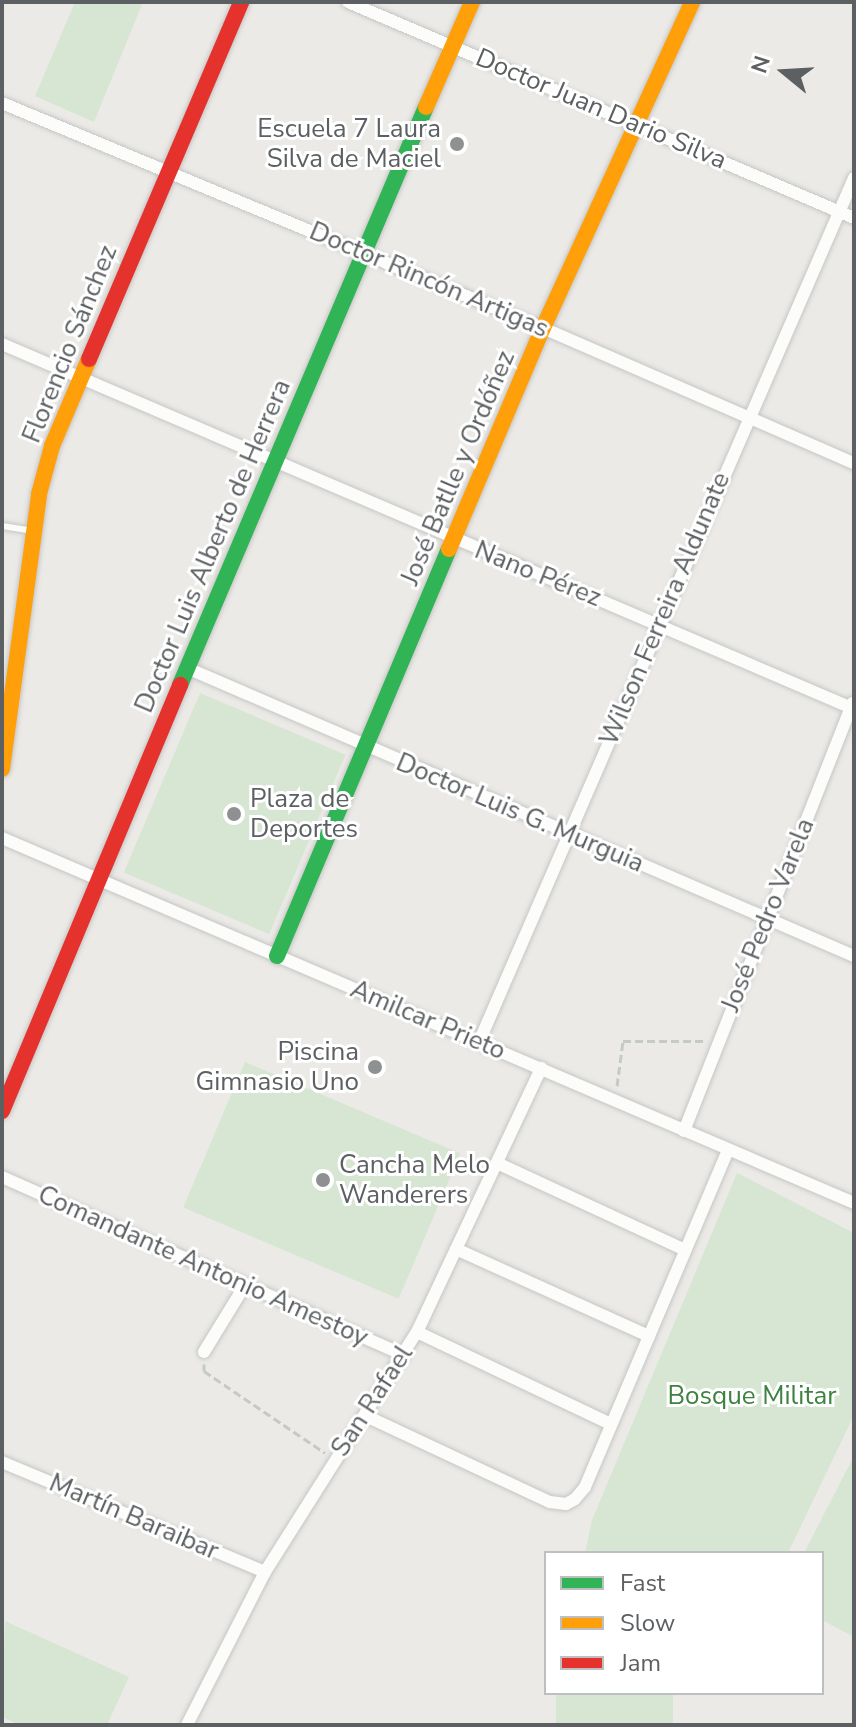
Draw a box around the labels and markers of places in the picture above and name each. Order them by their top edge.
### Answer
place label: Escuela 7 Laura Silva de Maciel [257,113,441,174]
marker: Escuela 7 Laura Silva de Maciel [448,135,466,153]
place label: Plaza de Deportes [250,783,358,844]
marker: Plaza de Deportes [225,805,243,823]
place label: Piscina Gimnasio Uno [195,1036,359,1098]
marker: Piscina Gimnasio Uno [366,1058,384,1076]
place label: Cancha Melo Wanderers [339,1149,490,1210]
marker: Cancha Melo Wanderers [314,1171,332,1189]

